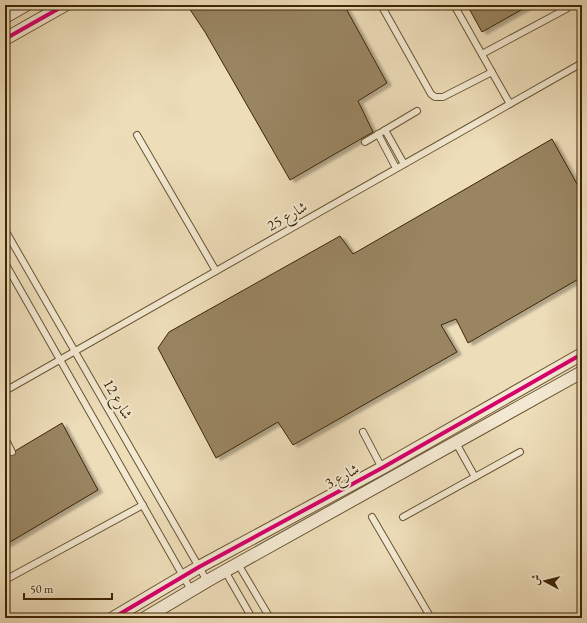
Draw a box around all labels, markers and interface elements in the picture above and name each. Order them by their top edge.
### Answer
street label: شارع 25 [263,196,312,238]
street label: شارع 12 [96,375,138,424]
street label: شارع 3 [321,459,364,496]
north arrow [525,561,565,601]
text: ش [527,573,543,586]
scale bar [24,575,112,601]
text: 50 m [30,581,54,597]

